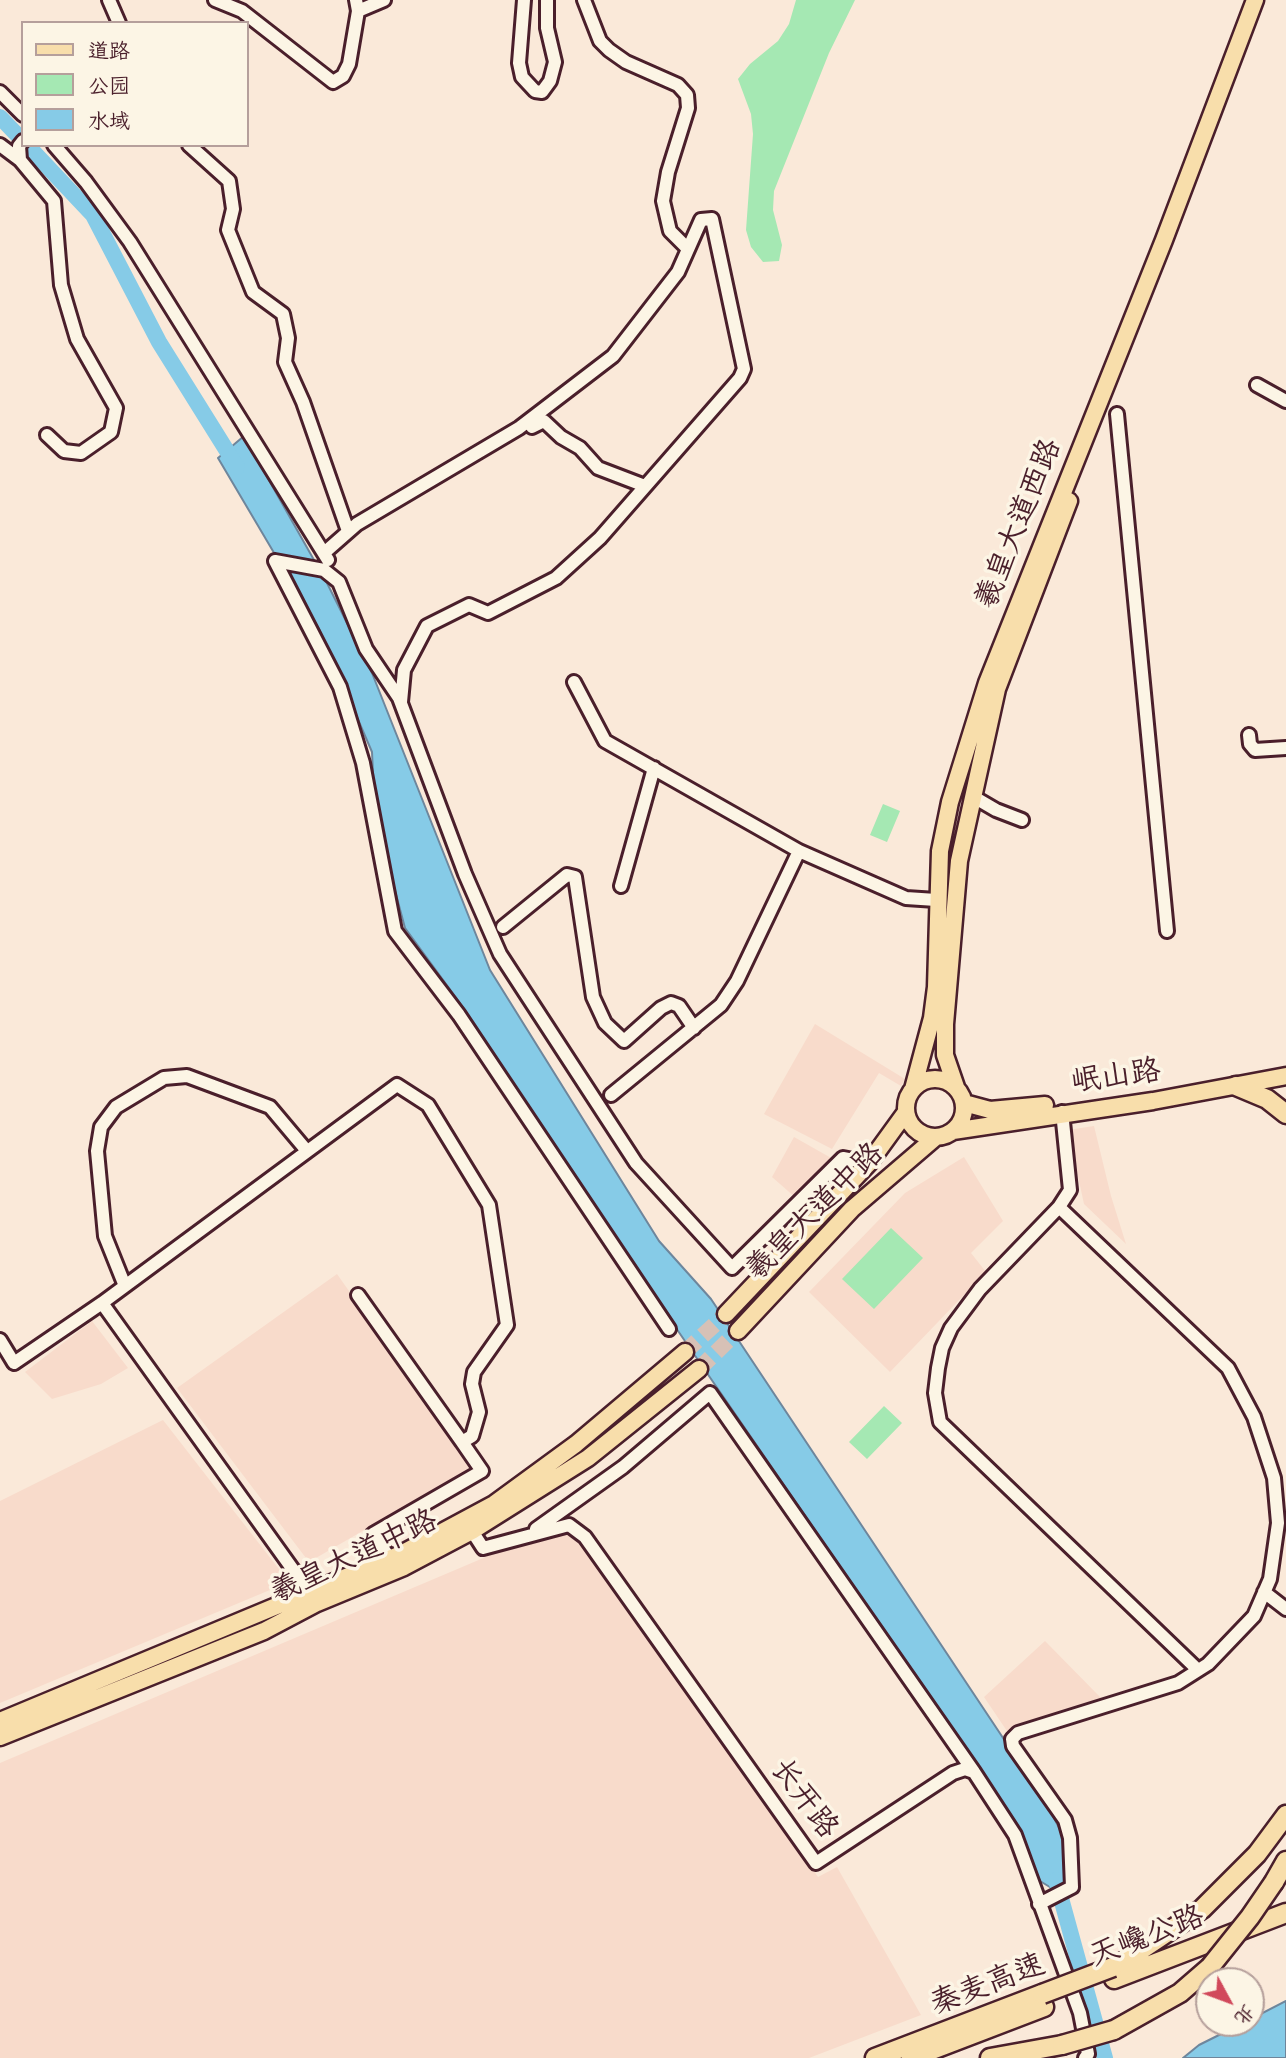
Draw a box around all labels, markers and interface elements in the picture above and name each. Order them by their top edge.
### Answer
legend [21,21,248,147]
text: 道路 [88,38,130,64]
text: 公园 [88,73,130,99]
text: 水域 [88,108,130,134]
street label: 羲皇大道西路 [969,434,1069,614]
street label: 岷山路 [1069,1053,1163,1101]
street label: 羲皇大道中路 [739,1136,891,1288]
street label: 羲皇大道中路 [265,1503,443,1611]
street label: 长开路 [763,1752,845,1846]
street label: 天巉公路 [1085,1899,1209,1975]
street label: 秦麦高速 [926,1947,1050,2023]
north arrow [1195,1967,1265,2037]
text: 北 [1229,1999,1260,2030]

